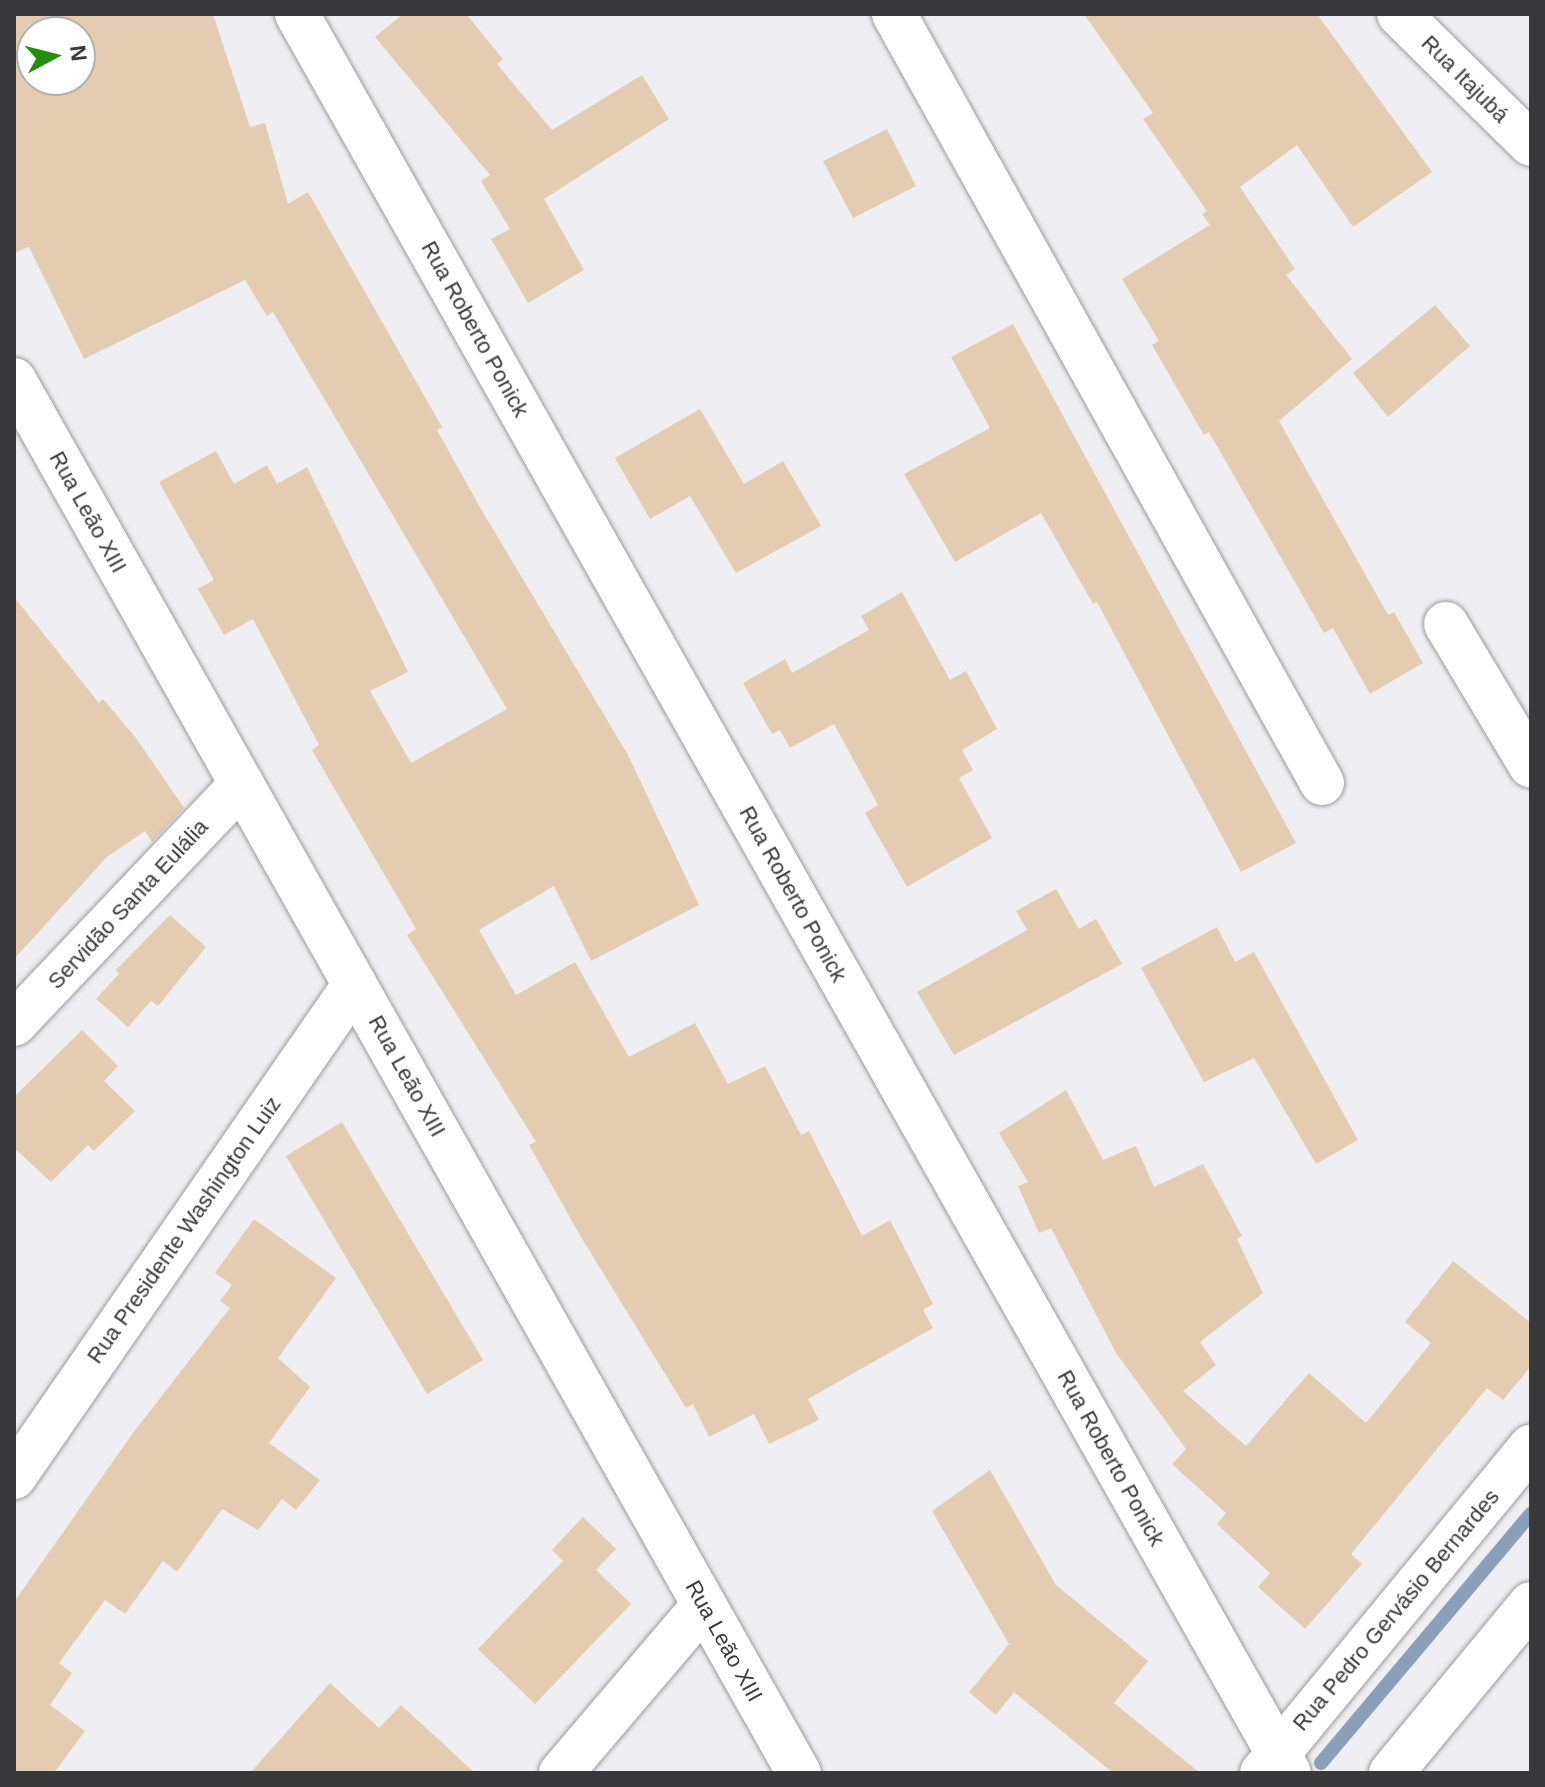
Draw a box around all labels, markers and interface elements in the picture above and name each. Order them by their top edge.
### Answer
north arrow [16,16,96,96]
street label: Rua Itajubá [1416,30,1514,128]
text: N [65,44,92,63]
street label: Rua Roberto Ponick [416,237,534,421]
street label: Rua Leão XIII [44,447,132,577]
street label: Rua Roberto Ponick [734,802,852,986]
street label: Servidão Santa Eulália [42,814,214,994]
street label: Rua Leão XIII [363,1011,451,1141]
street label: Rua Presidente Washington Luiz [82,1092,286,1368]
street label: Rua Roberto Ponick [1052,1366,1170,1550]
street label: Rua Pedro Gervásio Bernardes [1287,1484,1505,1736]
street label: Rua Leão XIII [680,1576,768,1706]

